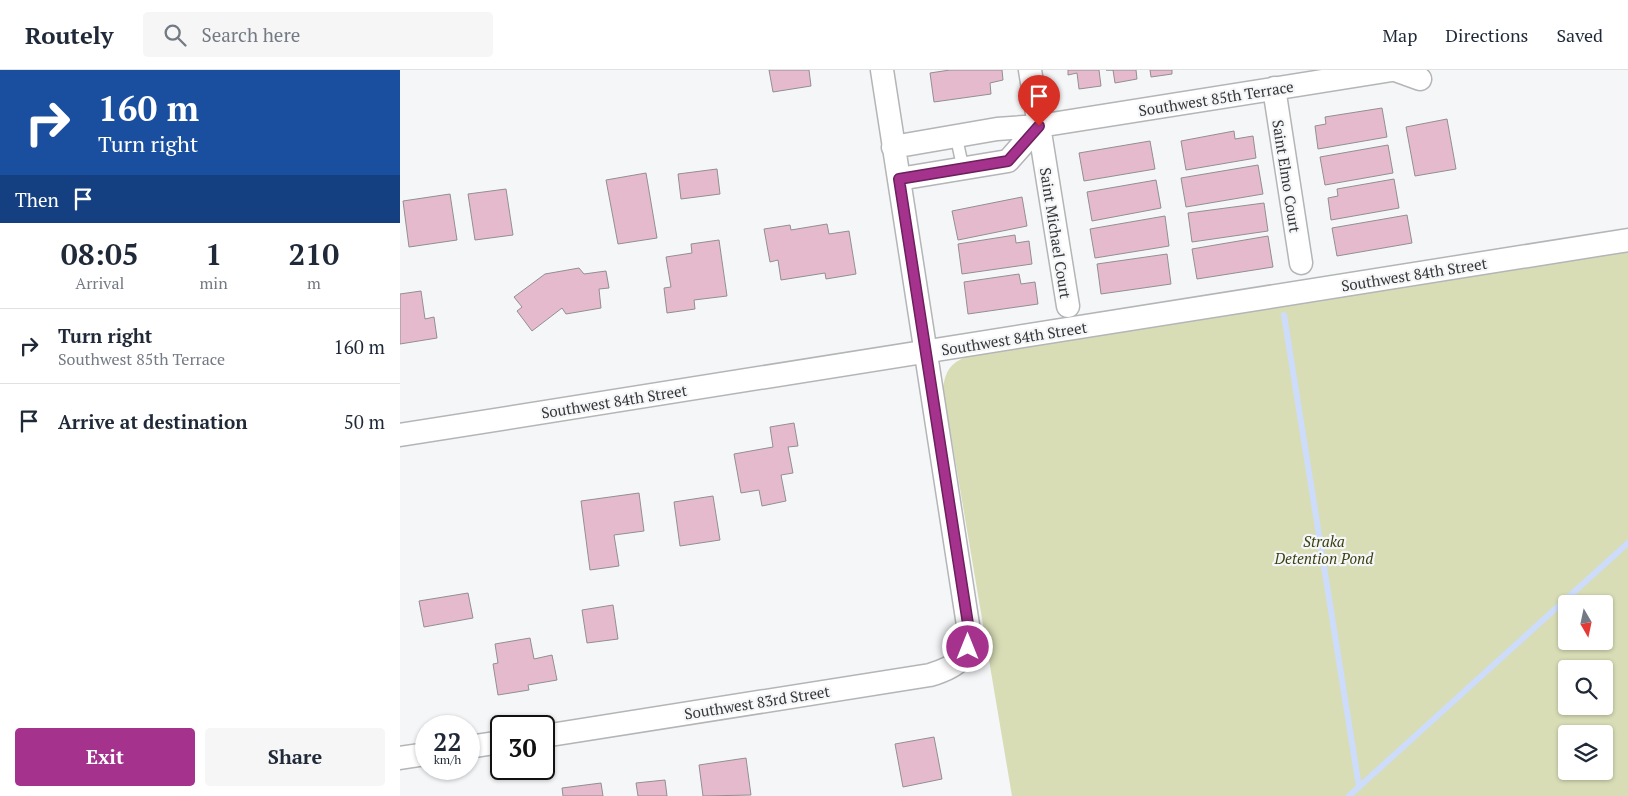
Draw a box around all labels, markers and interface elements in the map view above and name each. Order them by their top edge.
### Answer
search box [143,12,493,57]
text: Routely [25,19,113,51]
icon: search [161,21,189,49]
text: Search here [201,22,300,47]
text: Map [1382,23,1417,47]
text: Directions [1445,23,1528,47]
text: Saved [1556,23,1603,47]
pin [1018,75,1060,126]
street label: Southwest 85th Terrace [1137,76,1295,120]
icon: arrive [1025,82,1053,110]
text: 160 m [98,85,199,131]
icon: right [15,90,80,155]
street label: Saint Elmo Court [1268,118,1306,234]
text: Turn right [98,129,198,158]
street label: Saint Michael Court [1036,166,1076,300]
icon: arrive [69,185,97,213]
text: Then [15,187,59,212]
text: 08:05 [61,234,139,274]
text: 1 [205,234,222,274]
text: 210 [288,234,339,274]
street label: Southwest 84th Street [1340,253,1489,295]
text: Arrival [75,272,124,294]
text: min [200,272,228,294]
text: m [307,272,321,294]
street label: Southwest 84th Street [940,317,1089,359]
text: Turn right [58,323,152,348]
icon: right [15,332,43,360]
text: 160 m [334,334,385,359]
text: Southwest 85th Terrace [58,348,225,370]
street label: Southwest 84th Street [540,380,689,422]
icon: arrive [15,407,43,435]
text: Arrive at destination [58,409,247,434]
text: 50 m [344,409,385,434]
park label: Straka Detention Pond [1274,531,1374,568]
north arrow [1558,595,1612,650]
map controls [1558,595,1613,780]
position arrow [941,620,993,672]
button: search [1558,660,1613,715]
street label: Southwest 83rd Street [683,681,832,723]
speed limit sign: 30 [490,715,555,780]
text: 22 [433,725,462,758]
button: layers [1558,725,1613,780]
button: Exit [15,728,195,786]
button: Share [205,728,385,786]
text: km/h [434,752,461,767]

